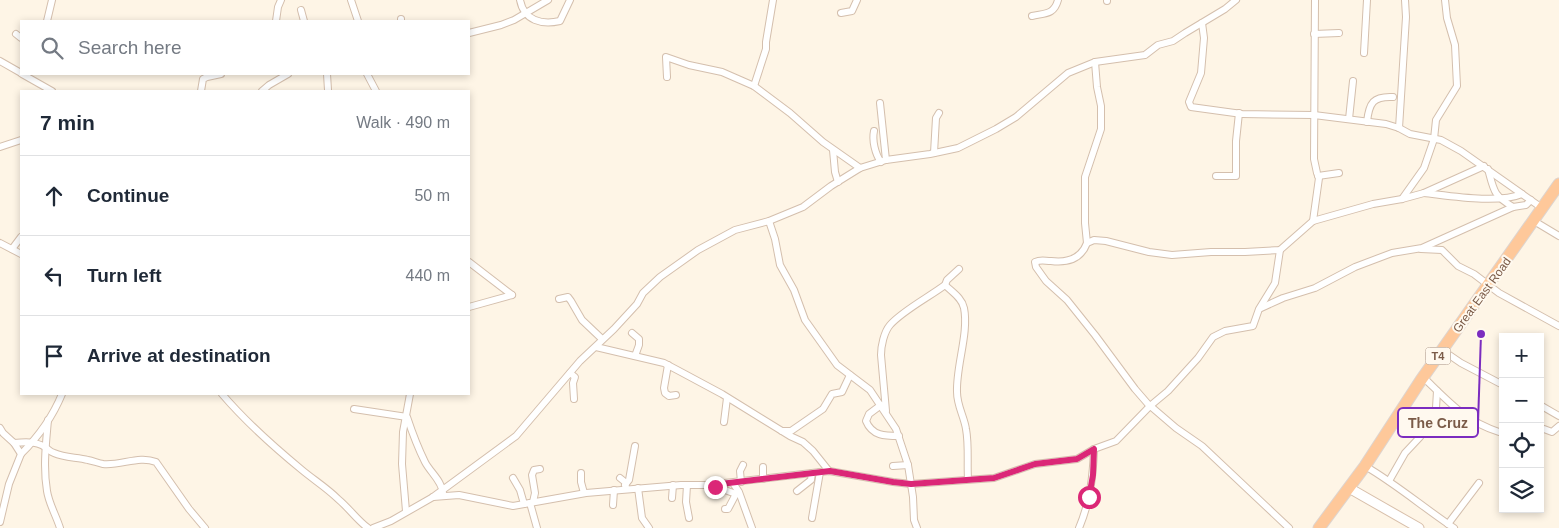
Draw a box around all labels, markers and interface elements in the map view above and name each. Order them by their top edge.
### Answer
search box [20,20,470,75]
icon: search [38,34,66,62]
text: Search here [78,37,182,58]
text: 7 min [40,111,95,134]
text: Walk · 490 m [356,114,450,131]
icon: ahead [40,182,68,210]
text: Continue [87,185,169,206]
text: 50 m [414,187,450,204]
street label: Great East Road [1450,255,1514,335]
icon: left [40,262,68,290]
text: Turn left [87,265,162,286]
text: 440 m [406,267,450,284]
map controls [1499,333,1544,513]
button: + [1499,333,1544,378]
icon: arrive [40,342,68,370]
text: Arrive at destination [87,345,271,366]
road number: T4 [1426,348,1450,364]
button: − [1499,378,1544,423]
callout: The Cruz [1398,408,1478,437]
text: The Cruz [1408,415,1468,431]
button: locate [1499,423,1544,468]
button: layers [1499,468,1544,513]
route end [704,476,727,499]
route start [1078,486,1101,509]

